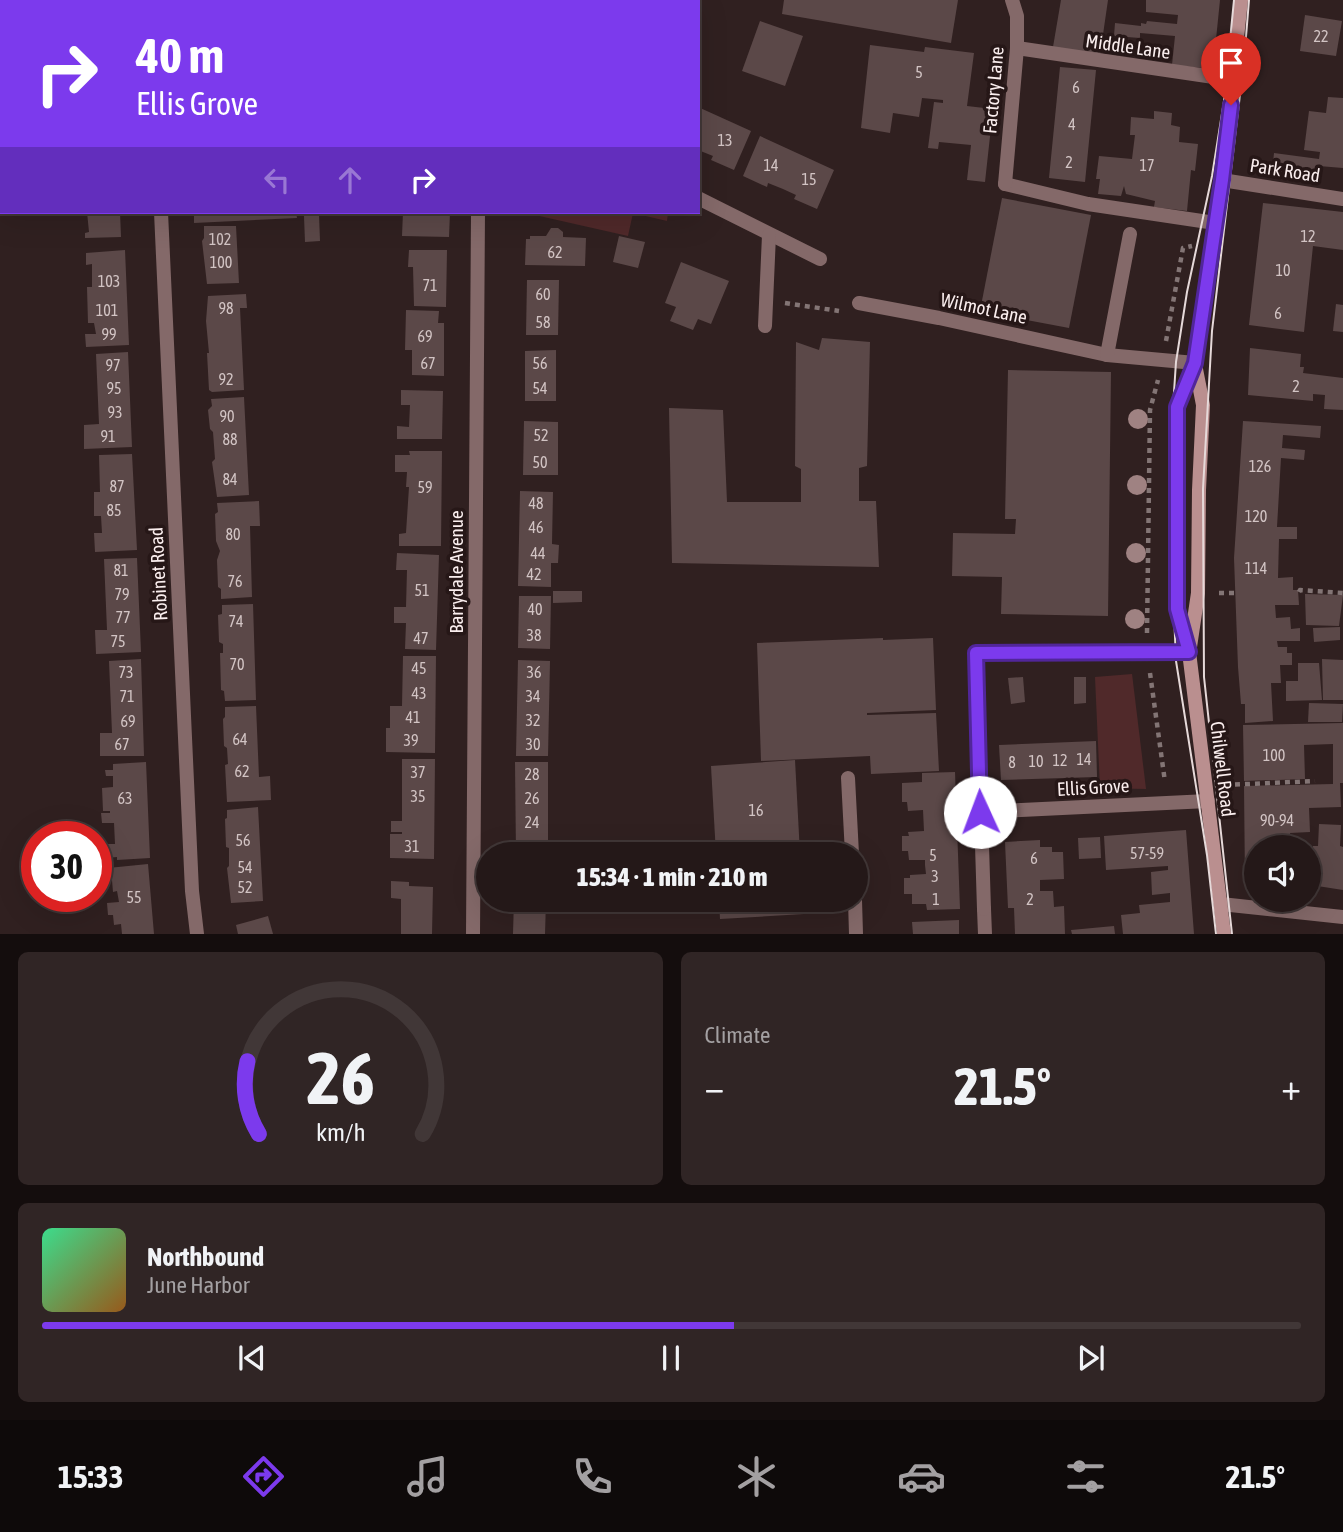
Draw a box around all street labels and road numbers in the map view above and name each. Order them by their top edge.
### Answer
street label: Middle Lane [1084,29,1172,63]
street label: Factory Lane [978,45,1008,135]
street label: Park Road [1248,154,1322,186]
street label: Wilmot Lane [939,288,1029,328]
street label: Barrydale Avenue [445,510,467,634]
street label: Robinet Road [145,526,171,622]
street label: Chilwell Road [1206,720,1240,818]
street label: Ellis Grove [1056,774,1130,800]

